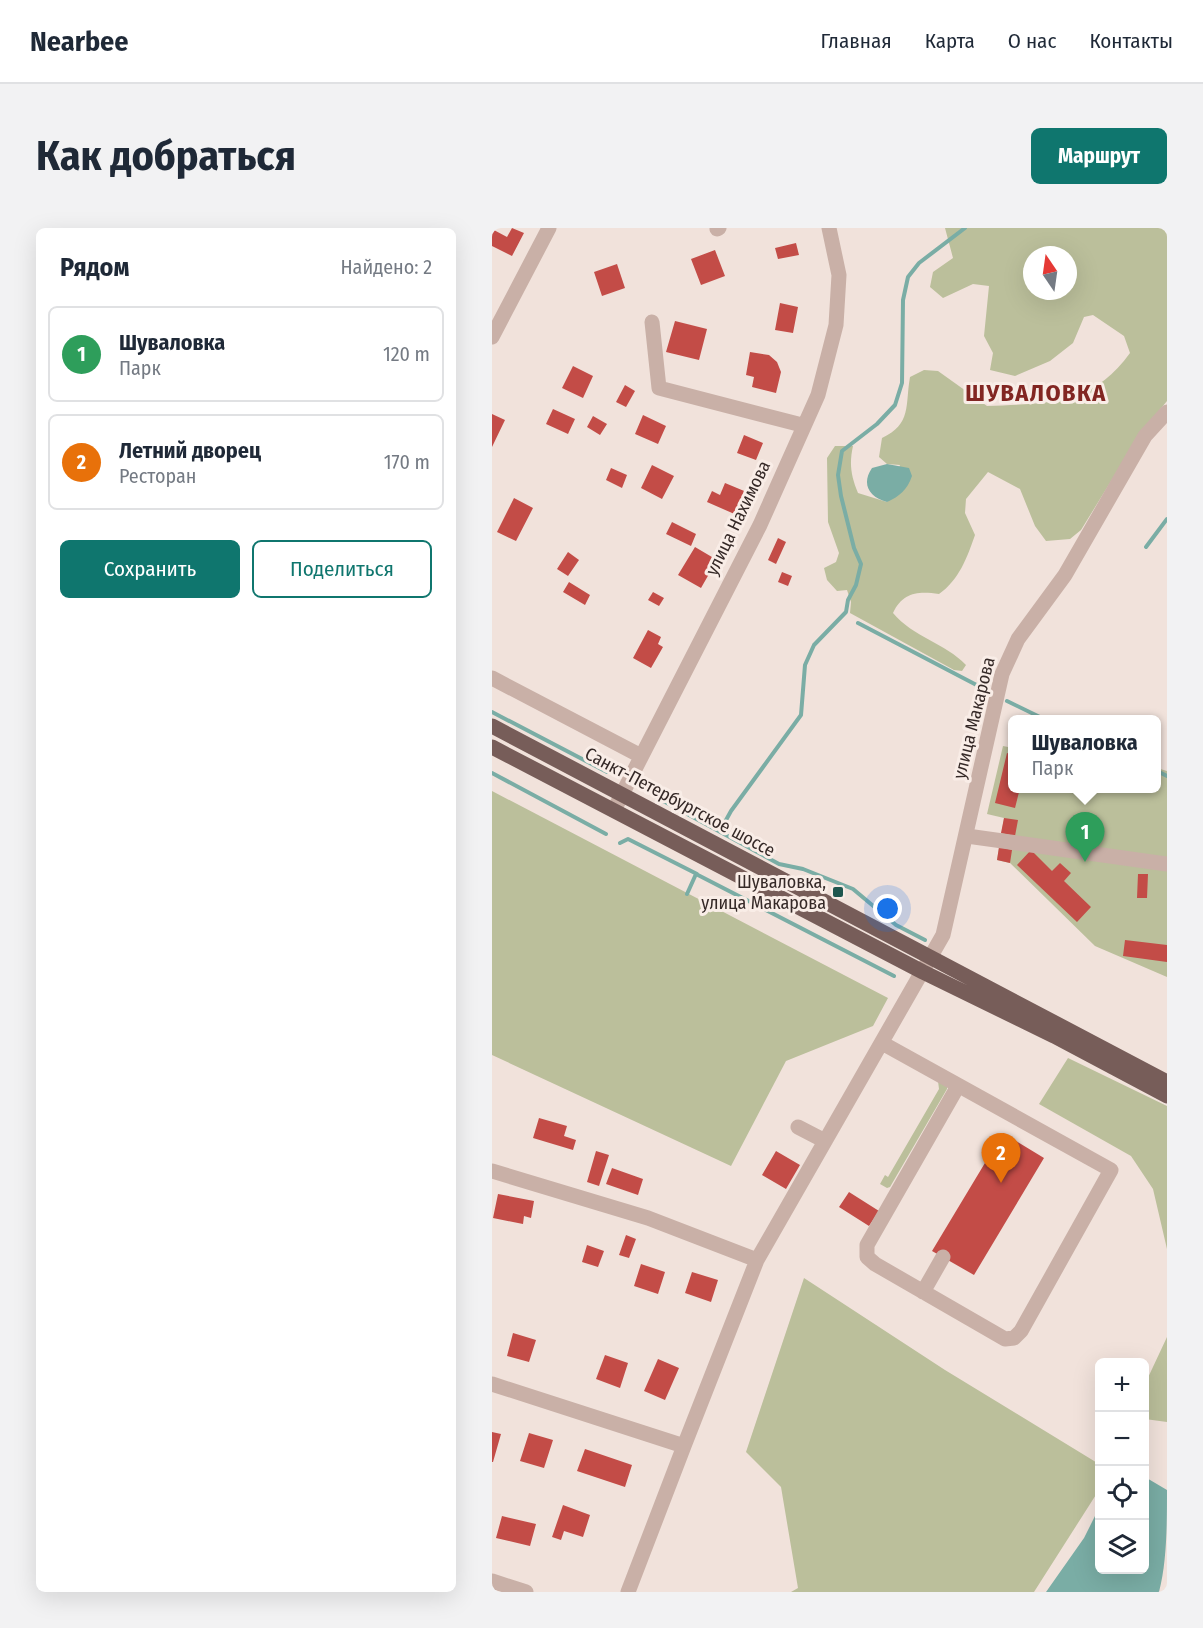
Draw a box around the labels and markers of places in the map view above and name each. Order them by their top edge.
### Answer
pin: 1 [1066,812,1104,862]
place label: Шуваловка, улица Макарова [701,871,826,914]
marker: Шуваловка, улица Макарова [831,885,845,899]
pin: 2 [982,1134,1020,1183]

